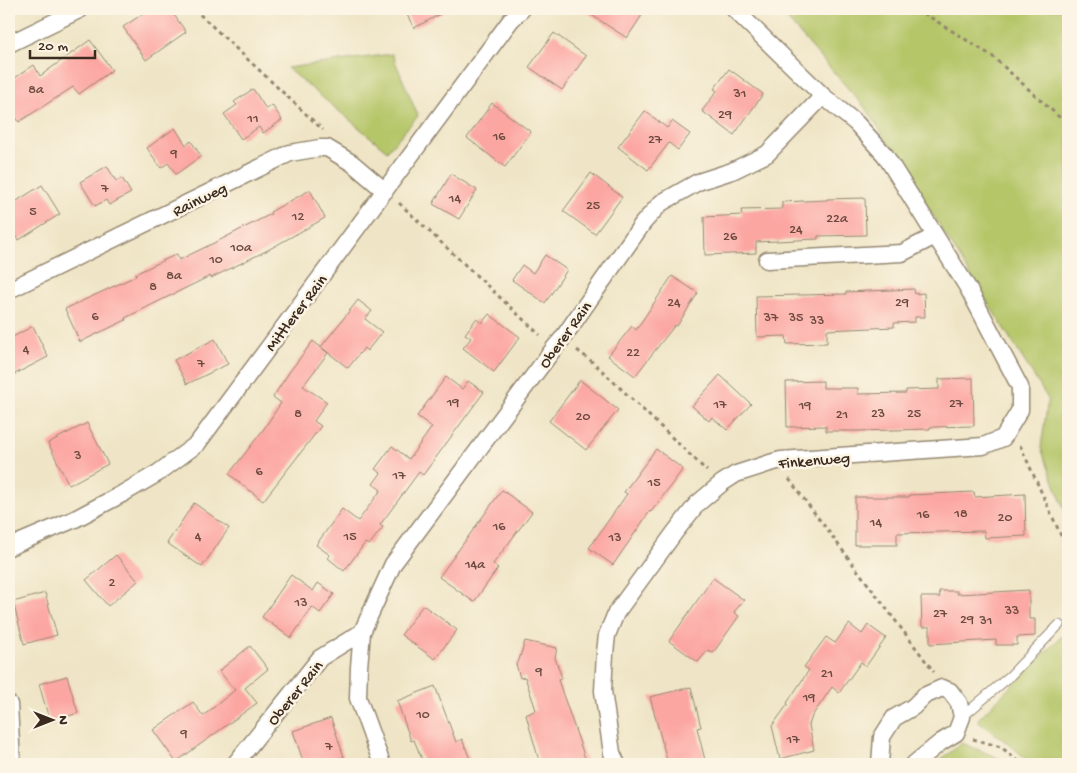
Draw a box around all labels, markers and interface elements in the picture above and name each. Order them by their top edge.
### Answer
scale bar [30,28,95,60]
text: 20 m [38,38,68,56]
house number: 8a [28,82,45,99]
house number: 31 [733,86,746,103]
house number: 29 [718,107,732,124]
house number: 11 [246,111,259,128]
house number: 16 [492,129,506,146]
house number: 27 [648,132,663,149]
house number: 9 [169,146,178,163]
street label: Rainweg [170,180,231,222]
house number: 7 [100,181,109,198]
house number: 14 [448,191,462,208]
house number: 25 [586,198,600,215]
house number: 5 [29,204,37,221]
house number: 12 [291,209,304,226]
house number: 22a [826,211,849,228]
house number: 24 [789,222,803,239]
house number: 26 [723,229,738,246]
house number: 10a [229,240,253,257]
house number: 10 [208,252,223,269]
house number: 8a [166,268,183,285]
street label: Mittlerer Rain [263,272,333,356]
house number: 8 [149,279,157,296]
house number: 24 [667,295,681,312]
house number: 29 [895,295,909,312]
street label: Oberer Rain [536,299,598,373]
house number: 6 [91,309,99,326]
house number: 37 [763,310,779,327]
house number: 35 [788,310,803,327]
house number: 33 [809,313,824,330]
house number: 4 [23,342,30,359]
house number: 22 [626,345,640,362]
house number: 7 [196,356,205,373]
house number: 19 [446,395,459,412]
house number: 27 [949,396,964,413]
house number: 17 [713,397,727,414]
house number: 19 [798,398,811,415]
house number: 8 [294,406,302,423]
house number: 23 [871,406,885,423]
house number: 25 [907,406,921,423]
house number: 21 [836,407,848,424]
house number: 20 [576,409,590,426]
house number: 3 [73,448,82,465]
street label: Finkenweg [777,450,851,475]
house number: 6 [255,464,263,481]
house number: 17 [392,468,406,485]
house number: 15 [646,475,661,492]
house number: 18 [953,506,968,523]
house number: 16 [916,507,930,524]
house number: 20 [998,510,1012,527]
house number: 14 [869,515,883,532]
house number: 16 [492,519,506,536]
house number: 4 [195,529,202,546]
house number: 15 [342,529,357,546]
house number: 13 [608,530,621,547]
house number: 14a [464,557,486,574]
house number: 2 [109,575,116,592]
house number: 13 [294,595,307,612]
house number: 33 [1004,603,1019,620]
house number: 27 [933,606,948,623]
house number: 29 [960,612,974,629]
house number: 31 [979,613,992,630]
street label: Oberer Rain [265,658,329,731]
house number: 9 [534,664,543,681]
house number: 21 [821,666,833,683]
house number: 19 [802,690,815,707]
north arrow [28,696,78,746]
house number: 10 [415,707,430,724]
text: N [54,715,71,725]
house number: 9 [179,726,188,743]
house number: 17 [786,732,800,749]
house number: 7 [324,739,333,756]

